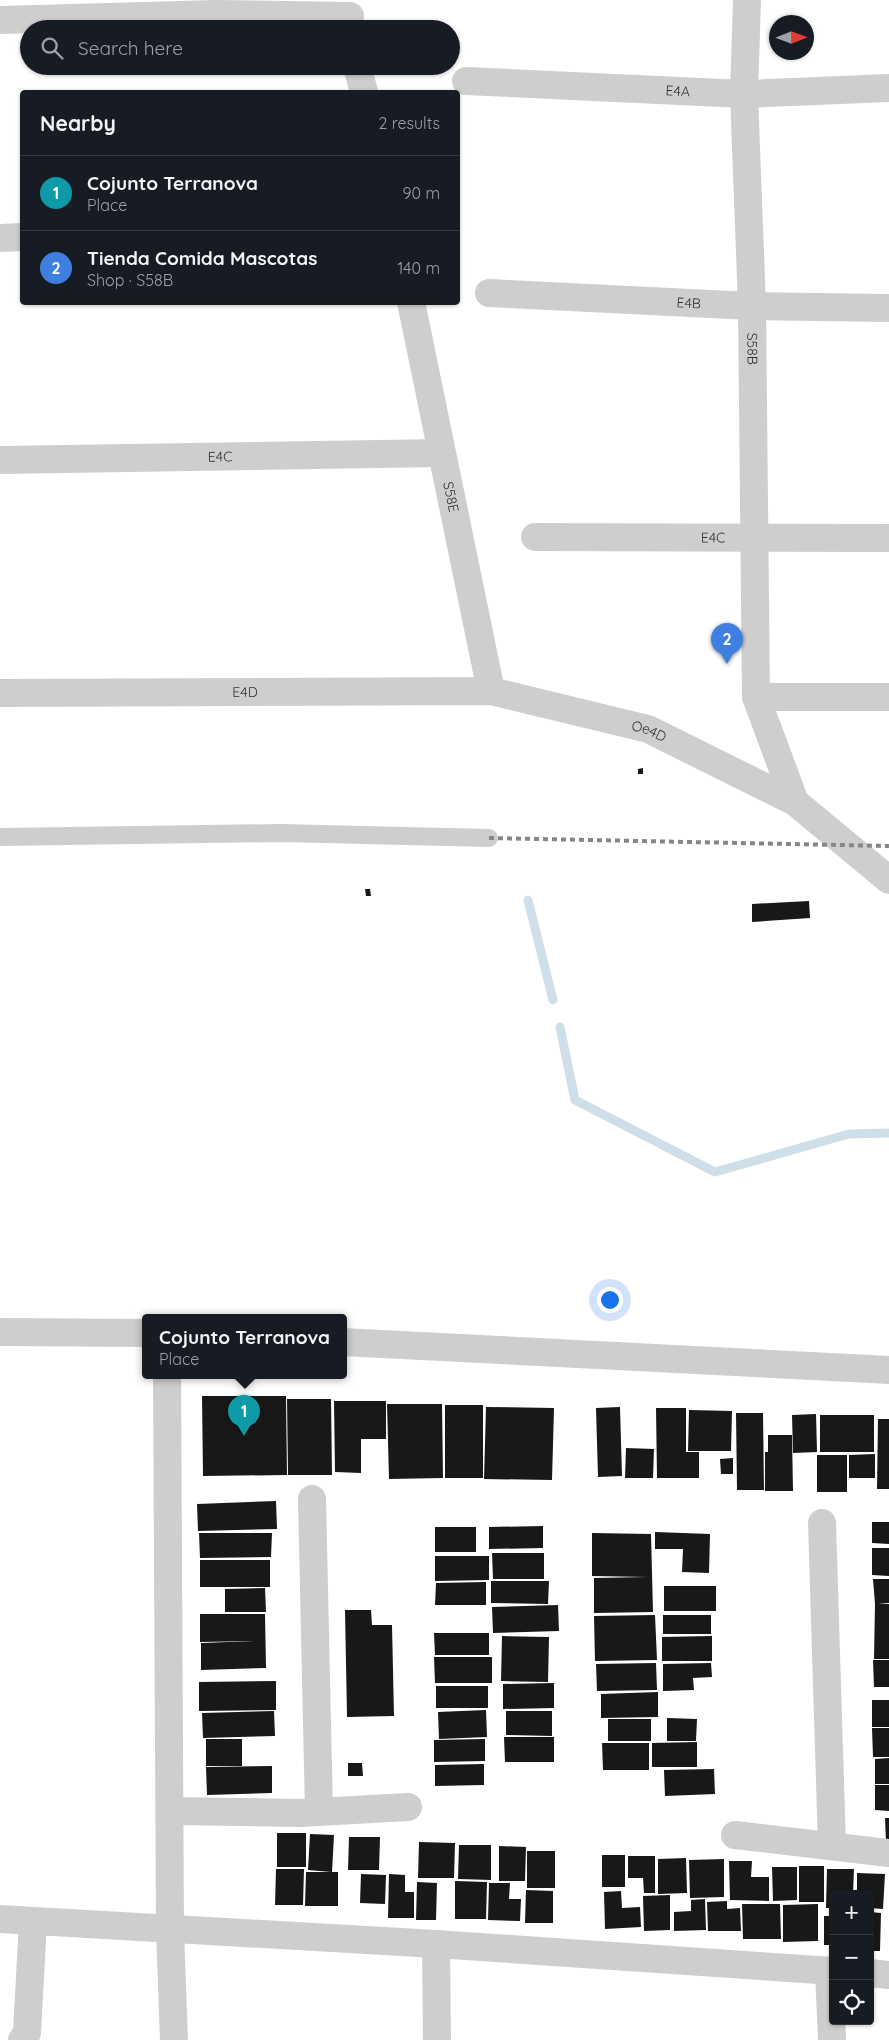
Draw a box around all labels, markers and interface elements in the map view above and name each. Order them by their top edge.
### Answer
north arrow [769,15,814,60]
search box [20,20,460,75]
icon: search [38,34,66,62]
text: Search here [78,36,183,60]
street label: E4A [665,81,690,100]
text: Nearby [40,110,116,136]
text: 2 results [378,113,440,133]
text: Cojunto Terranova [87,171,258,195]
text: 1 [53,183,59,203]
text: 90 m [403,183,440,203]
text: Place [87,195,127,215]
text: Tienda Comida Mascotas [87,246,317,270]
text: 2 [51,258,61,278]
text: 140 m [397,258,440,278]
text: Shop · S58B [87,270,173,290]
street label: E4B [676,293,701,312]
street label: S58B [743,333,762,365]
street label: E4C [208,447,232,466]
street label: S58E [439,480,463,514]
street label: E4C [701,528,725,547]
pin: 2 [711,623,743,664]
street label: E4D [232,683,258,701]
street label: Oe4D [630,716,670,746]
your location [597,1287,623,1313]
popup [142,1314,347,1379]
text: Cojunto Terranova [159,1325,330,1349]
text: Place [159,1349,199,1369]
pin: 1 [228,1395,260,1436]
map controls [829,1890,874,2025]
button: + [829,1890,874,1935]
button: − [829,1935,874,1980]
button: locate [829,1980,874,2025]

